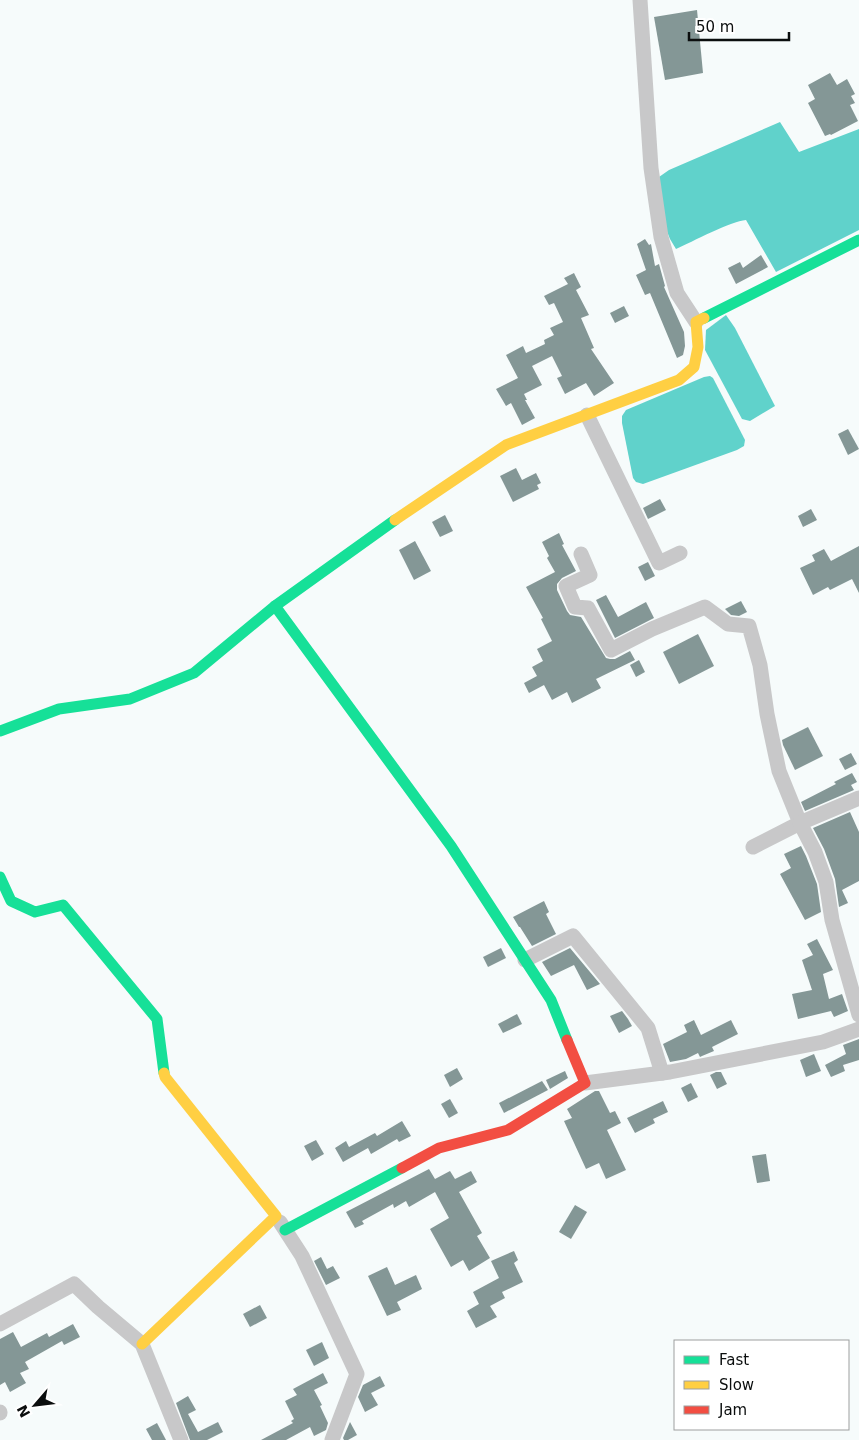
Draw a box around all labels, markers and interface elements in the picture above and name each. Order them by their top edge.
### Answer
scale bar [689,10,789,42]
text: 50 m [696,18,734,36]
legend [674,1340,849,1430]
text: Fast [719,1351,749,1369]
text: Slow [719,1376,754,1394]
north arrow [10,1380,60,1430]
text: Jam [718,1401,747,1419]
text: N [14,1402,33,1420]

